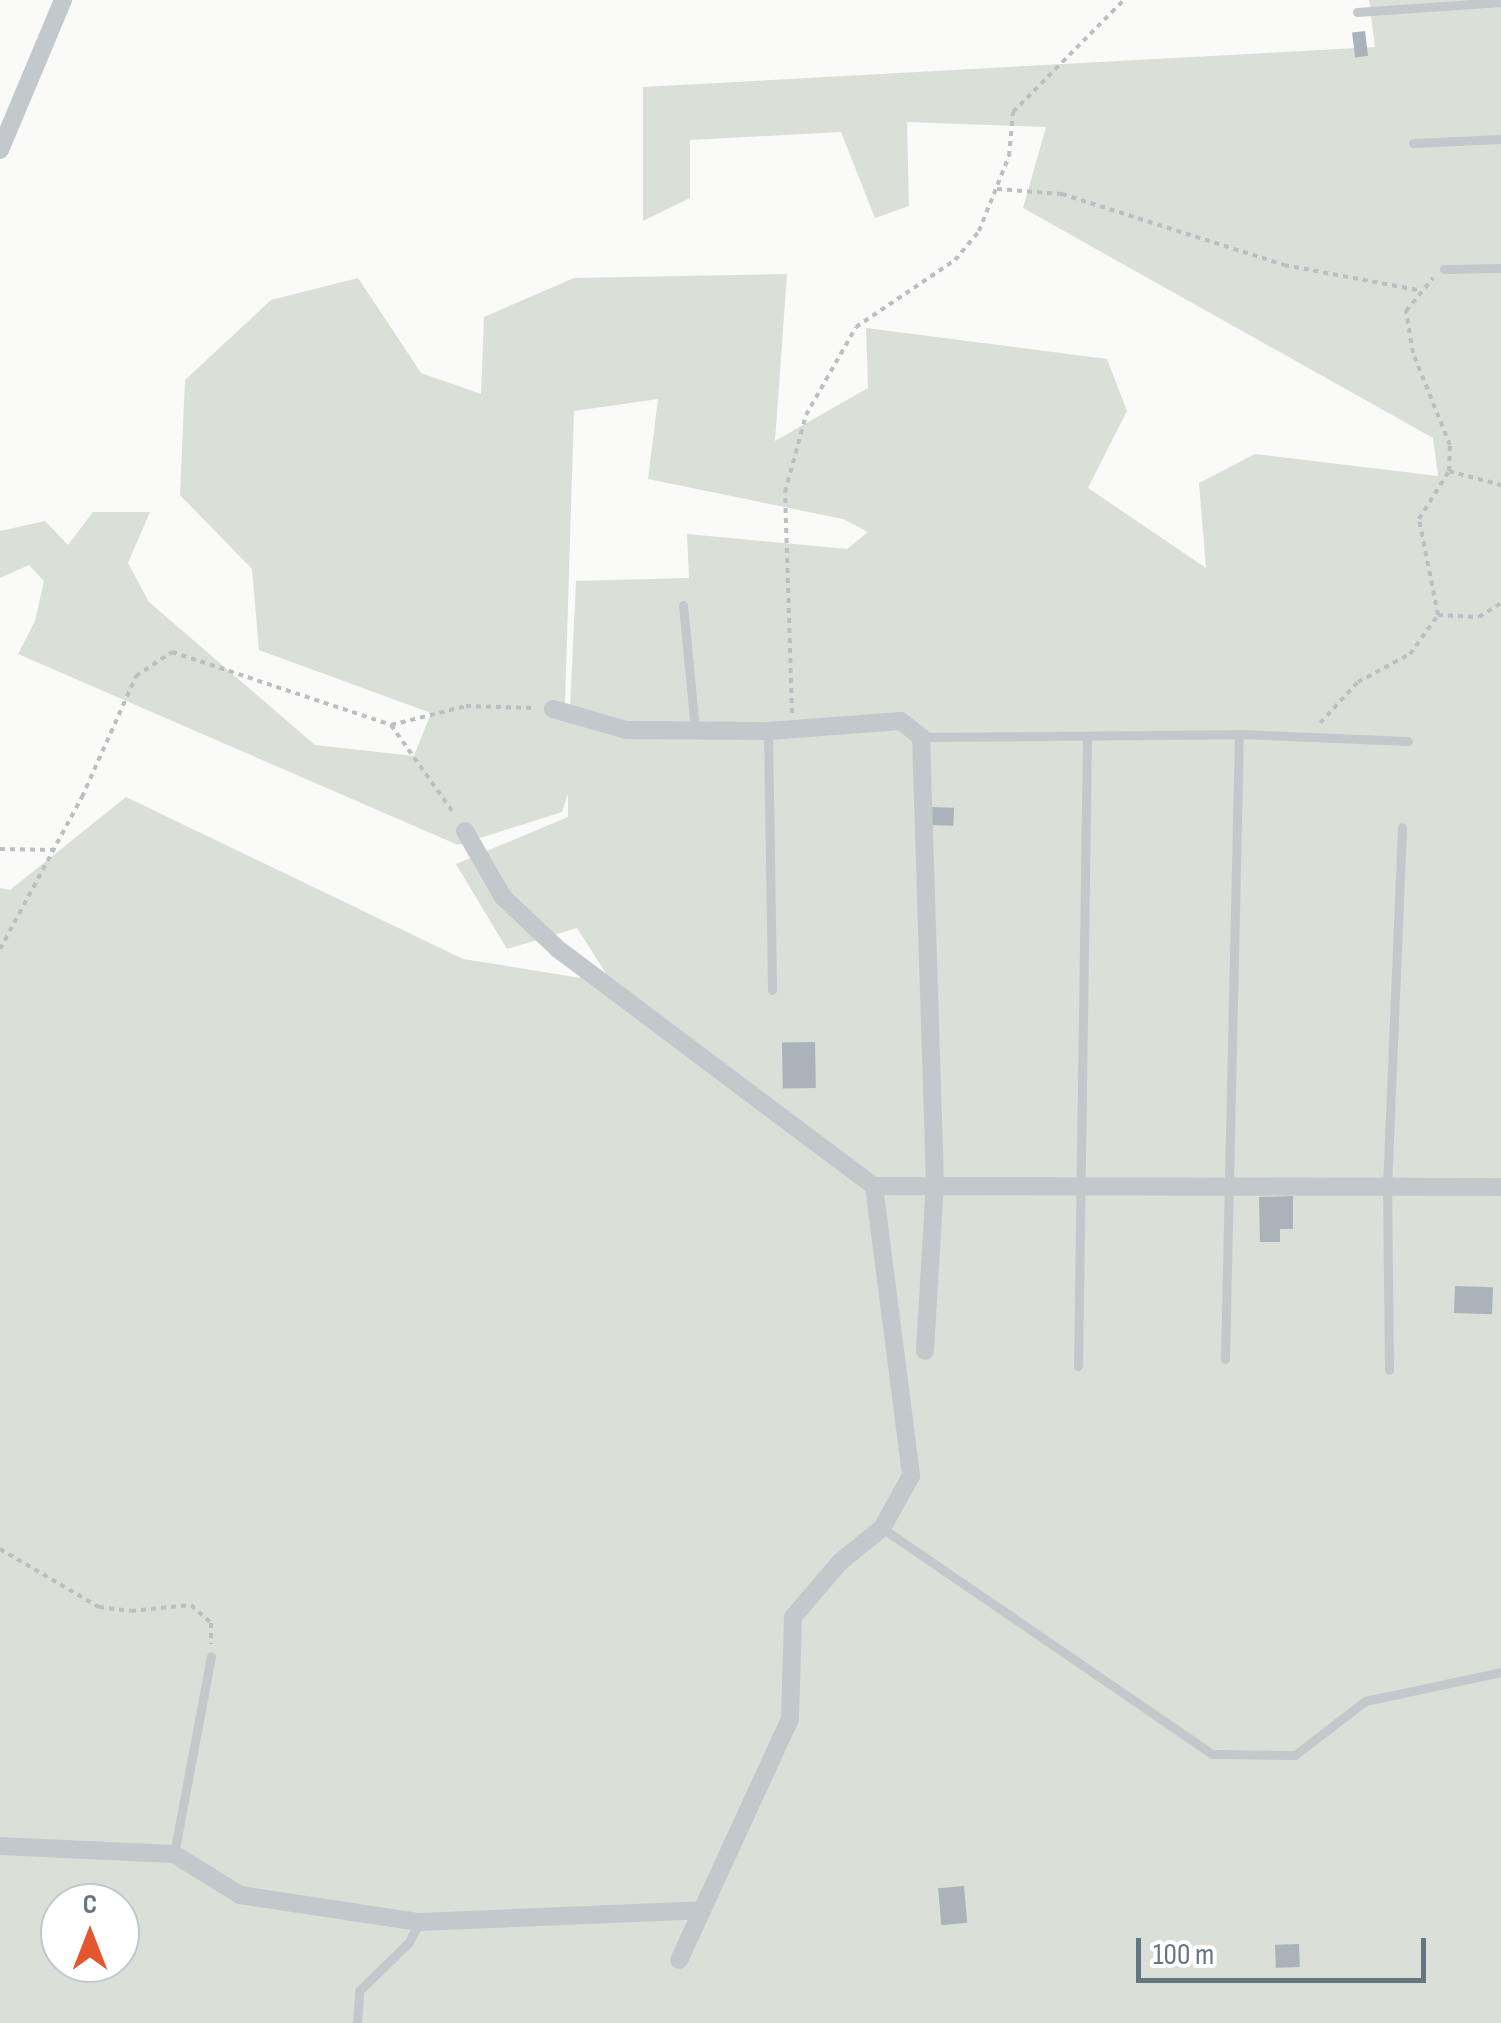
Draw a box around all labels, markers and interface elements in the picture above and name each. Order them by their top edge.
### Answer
north arrow [40,1883,140,1983]
text: С [83,1888,97,1921]
scale bar [1141,1918,1431,1980]
text: 100 m [1153,1937,1214,1973]

